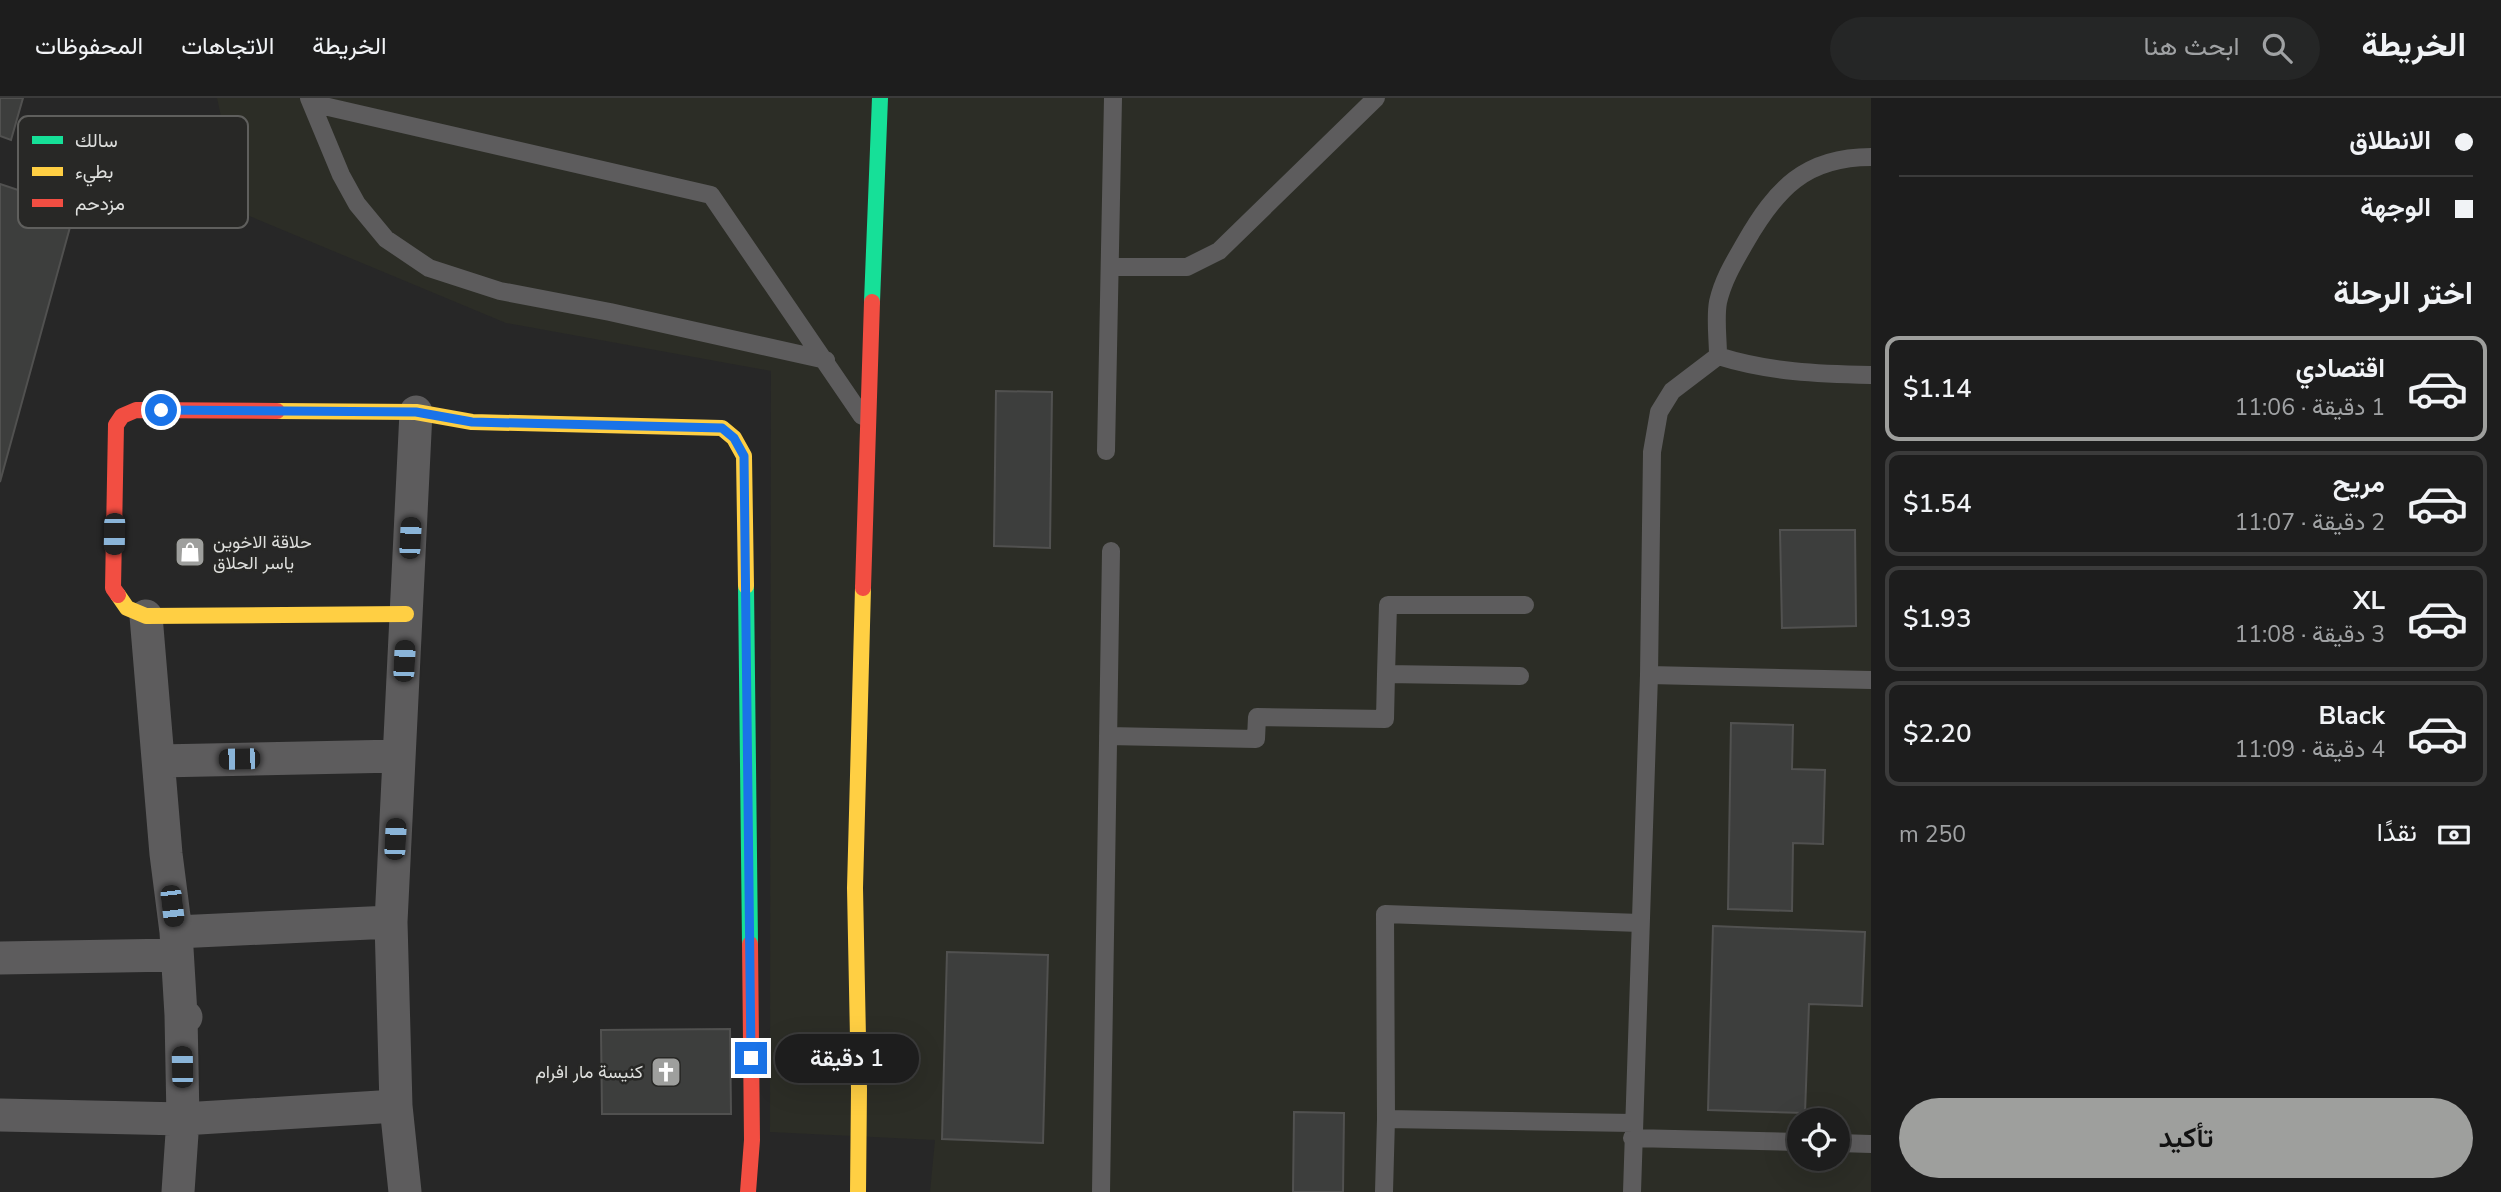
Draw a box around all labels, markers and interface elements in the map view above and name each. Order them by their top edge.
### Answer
search box [1830,17,2320,80]
text: الخريطة [2362,23,2466,68]
text: ابحث هنا [2144,29,2240,64]
icon: search [2258,29,2296,67]
text: المحفوظات [35,30,143,62]
text: الاتجاهات [181,30,274,62]
text: الخريطة [312,30,387,62]
legend [18,116,248,228]
text: الانطلاق [2349,123,2431,158]
text: سالك [75,128,118,154]
text: بطيء [75,159,113,187]
text: الوجهة [2360,190,2431,225]
text: مزدحم [75,191,125,217]
text: اختر الرحلة [2333,272,2473,315]
text: اقتصادي [2296,351,2385,386]
icon: car [2406,357,2469,420]
text: $1.14 [1903,371,1972,406]
text: 1 دقيقة · 11:06 [2235,392,2385,423]
route start [145,394,177,426]
text: مريح [2333,466,2385,501]
icon: car [2406,472,2469,535]
text: $1.54 [1903,486,1972,521]
text: 2 دقيقة · 11:07 [2235,507,2385,538]
car [104,513,125,555]
car [399,516,422,560]
place label: حلاقة الاخوين ياسر الحلاق [213,530,312,575]
shop icon: حلاقة الاخوين ياسر الحلاق [173,535,207,569]
text: XL [2353,583,2385,618]
icon: car [2406,587,2469,650]
text: $1.93 [1903,601,1972,636]
text: 3 دقيقة · 11:08 [2235,619,2385,650]
car [393,639,416,683]
text: Black [2318,698,2385,733]
icon: car [2406,702,2469,765]
text: $2.20 [1903,716,1972,751]
text: 4 دقيقة · 11:09 [2235,734,2385,765]
car [218,748,261,770]
text: نقدًا [2377,815,2417,850]
icon: cash [2435,816,2473,854]
car [384,817,407,861]
text: 250 m [1899,819,1966,850]
car [160,884,185,928]
callout: 1 دقيقة [776,1034,919,1082]
route end [735,1042,767,1074]
text: 1 دقيقة [810,1043,884,1074]
car [172,1046,193,1088]
church icon: كنيسة مار افرام [649,1055,683,1089]
place label: كنيسة مار افرام [535,1060,643,1084]
button: تأكيد [1899,1098,2473,1178]
map controls [1787,1108,1850,1171]
button: locate [1787,1108,1850,1171]

